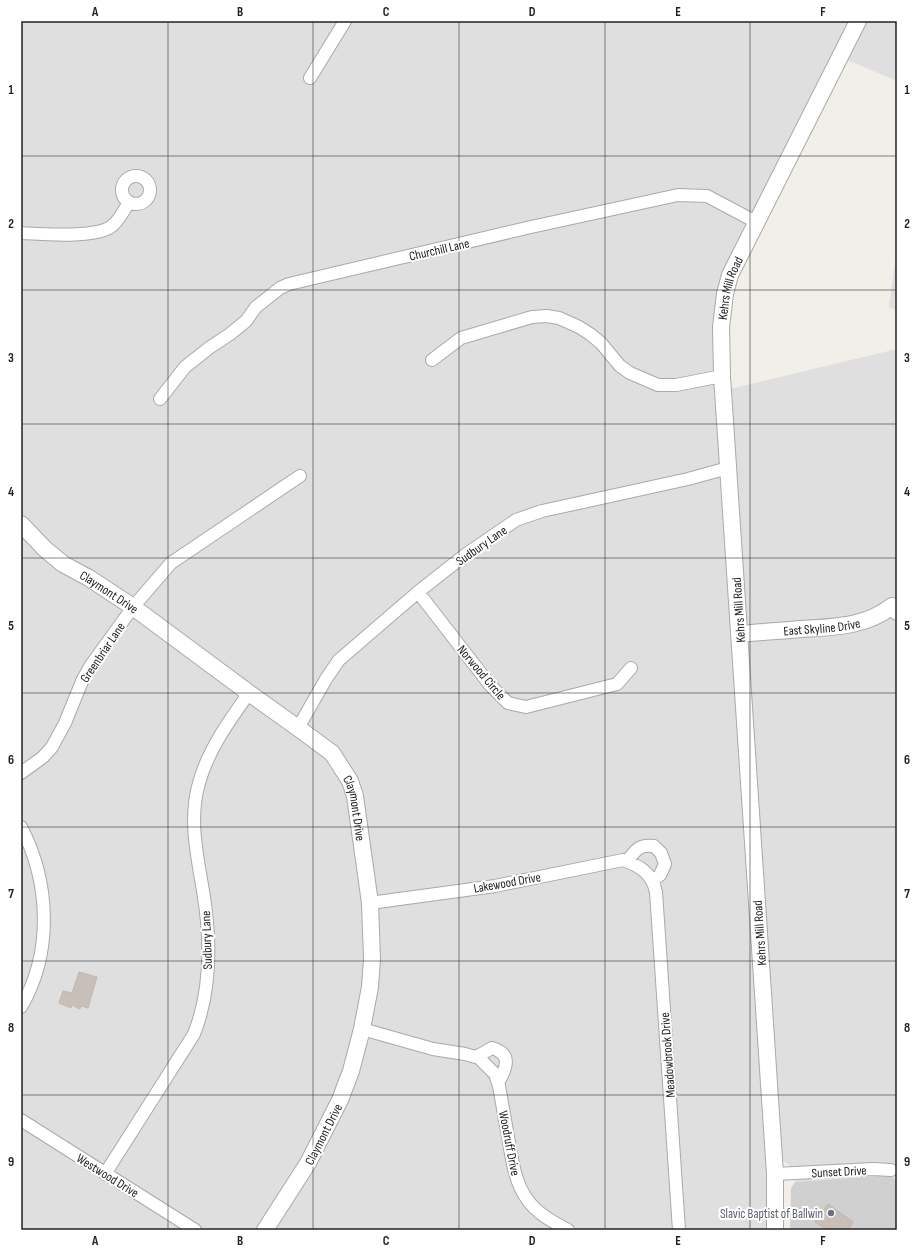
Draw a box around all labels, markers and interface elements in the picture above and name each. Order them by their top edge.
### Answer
text: A [91,4,99,20]
text: B [237,4,243,20]
text: C [383,4,390,20]
text: D [529,4,536,20]
text: E [675,4,681,20]
text: F [820,4,826,20]
text: 1 [8,82,14,98]
text: 1 [904,82,910,98]
text: 2 [8,216,14,232]
text: 2 [904,216,910,232]
street label: Churchill Lane [407,235,471,265]
street label: Kehrs Mill Road [715,254,747,321]
text: 3 [8,350,14,366]
text: 3 [904,350,910,366]
text: 4 [8,484,14,500]
text: 4 [904,484,910,500]
street label: Sudbury Lane [453,522,510,569]
street label: Claymont Drive [77,568,141,617]
street label: Kehrs Mill Road [729,577,749,643]
street label: East Skyline Drive [783,615,862,640]
text: 5 [8,618,14,634]
text: 5 [904,618,910,634]
street label: Greenbriar Lane [77,619,129,686]
street label: Norwood Circle [454,642,509,703]
text: 6 [8,752,14,768]
text: 6 [904,752,910,768]
street label: Claymont Drive [339,772,368,842]
street label: Lakewood Drive [472,869,542,897]
text: 7 [8,886,14,902]
text: 7 [904,886,910,902]
street label: Kehrs Mill Road [750,900,770,966]
street label: Sudbury Lane [198,910,216,970]
street label: Meadowbrook Drive [657,1012,679,1098]
text: 8 [8,1020,14,1036]
text: 8 [904,1020,910,1036]
street label: Claymont Drive [302,1101,346,1168]
street label: Woodruff Drive [495,1109,523,1177]
street label: Westwood Drive [73,1150,142,1201]
text: 9 [8,1154,14,1170]
text: 9 [904,1154,910,1170]
street label: Sunset Drive [811,1163,867,1181]
place label: Slavic Baptist of Ballwin [720,1206,823,1222]
marker: Slavic Baptist of Ballwin [826,1208,836,1218]
text: A [91,1233,99,1249]
text: B [237,1233,243,1249]
text: C [383,1233,390,1249]
text: D [529,1233,536,1249]
text: E [675,1233,681,1249]
text: F [820,1233,826,1249]

